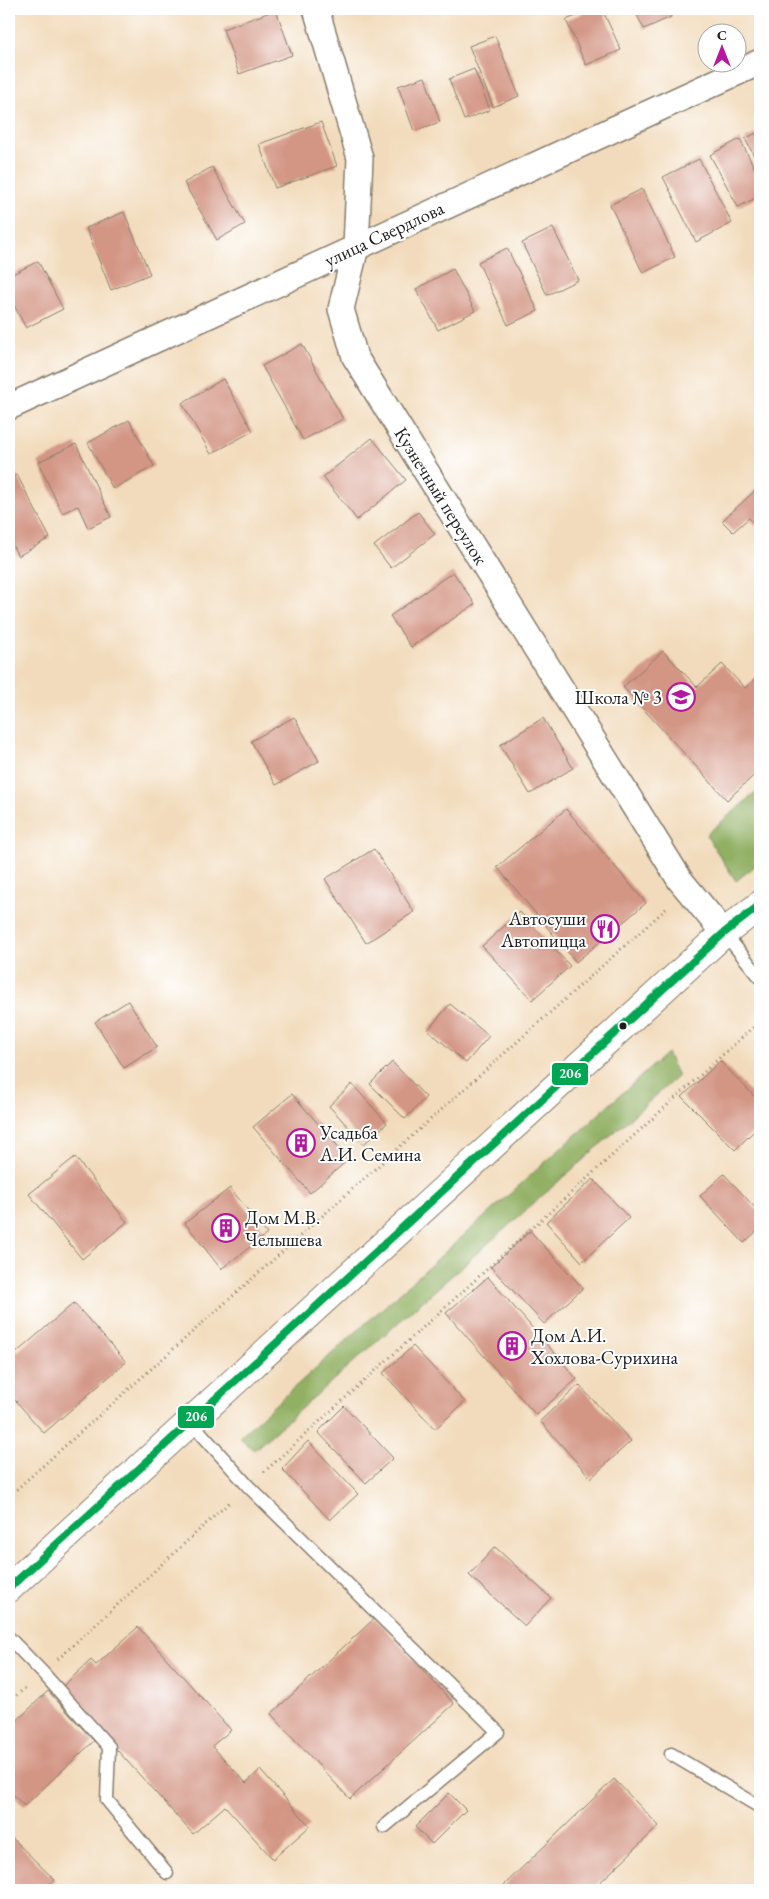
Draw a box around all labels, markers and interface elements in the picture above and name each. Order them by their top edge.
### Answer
north arrow [696,22,746,72]
text: С [717,26,727,44]
street label: улица Свердлова [320,195,448,273]
street label: Кузнечный переулок [389,422,493,570]
school or university icon: Школа № 3 [666,682,696,712]
place label: Школа № 3 [575,685,662,710]
place label: Автосуши Автопицца [500,906,586,953]
restaurant icon: Автосуши Автопицца [590,914,620,944]
unlabelled marker [618,1021,628,1031]
line badge: 206 [551,1062,589,1086]
text: 206 [559,1064,582,1082]
place label: Усадьба А.И. Семина [319,1120,422,1167]
building icon: Усадьба А.И. Семина [286,1128,316,1158]
place label: Дом М.В. Челышева [245,1205,323,1252]
building icon: Дом М.В. Челышева [211,1213,241,1243]
place label: Дом А.И. Хохлова-Сурихина [530,1323,679,1370]
building icon: Дом А.И. Хохлова-Сурихина [497,1331,527,1361]
line badge: 206 [177,1405,215,1429]
text: 206 [185,1407,208,1425]

